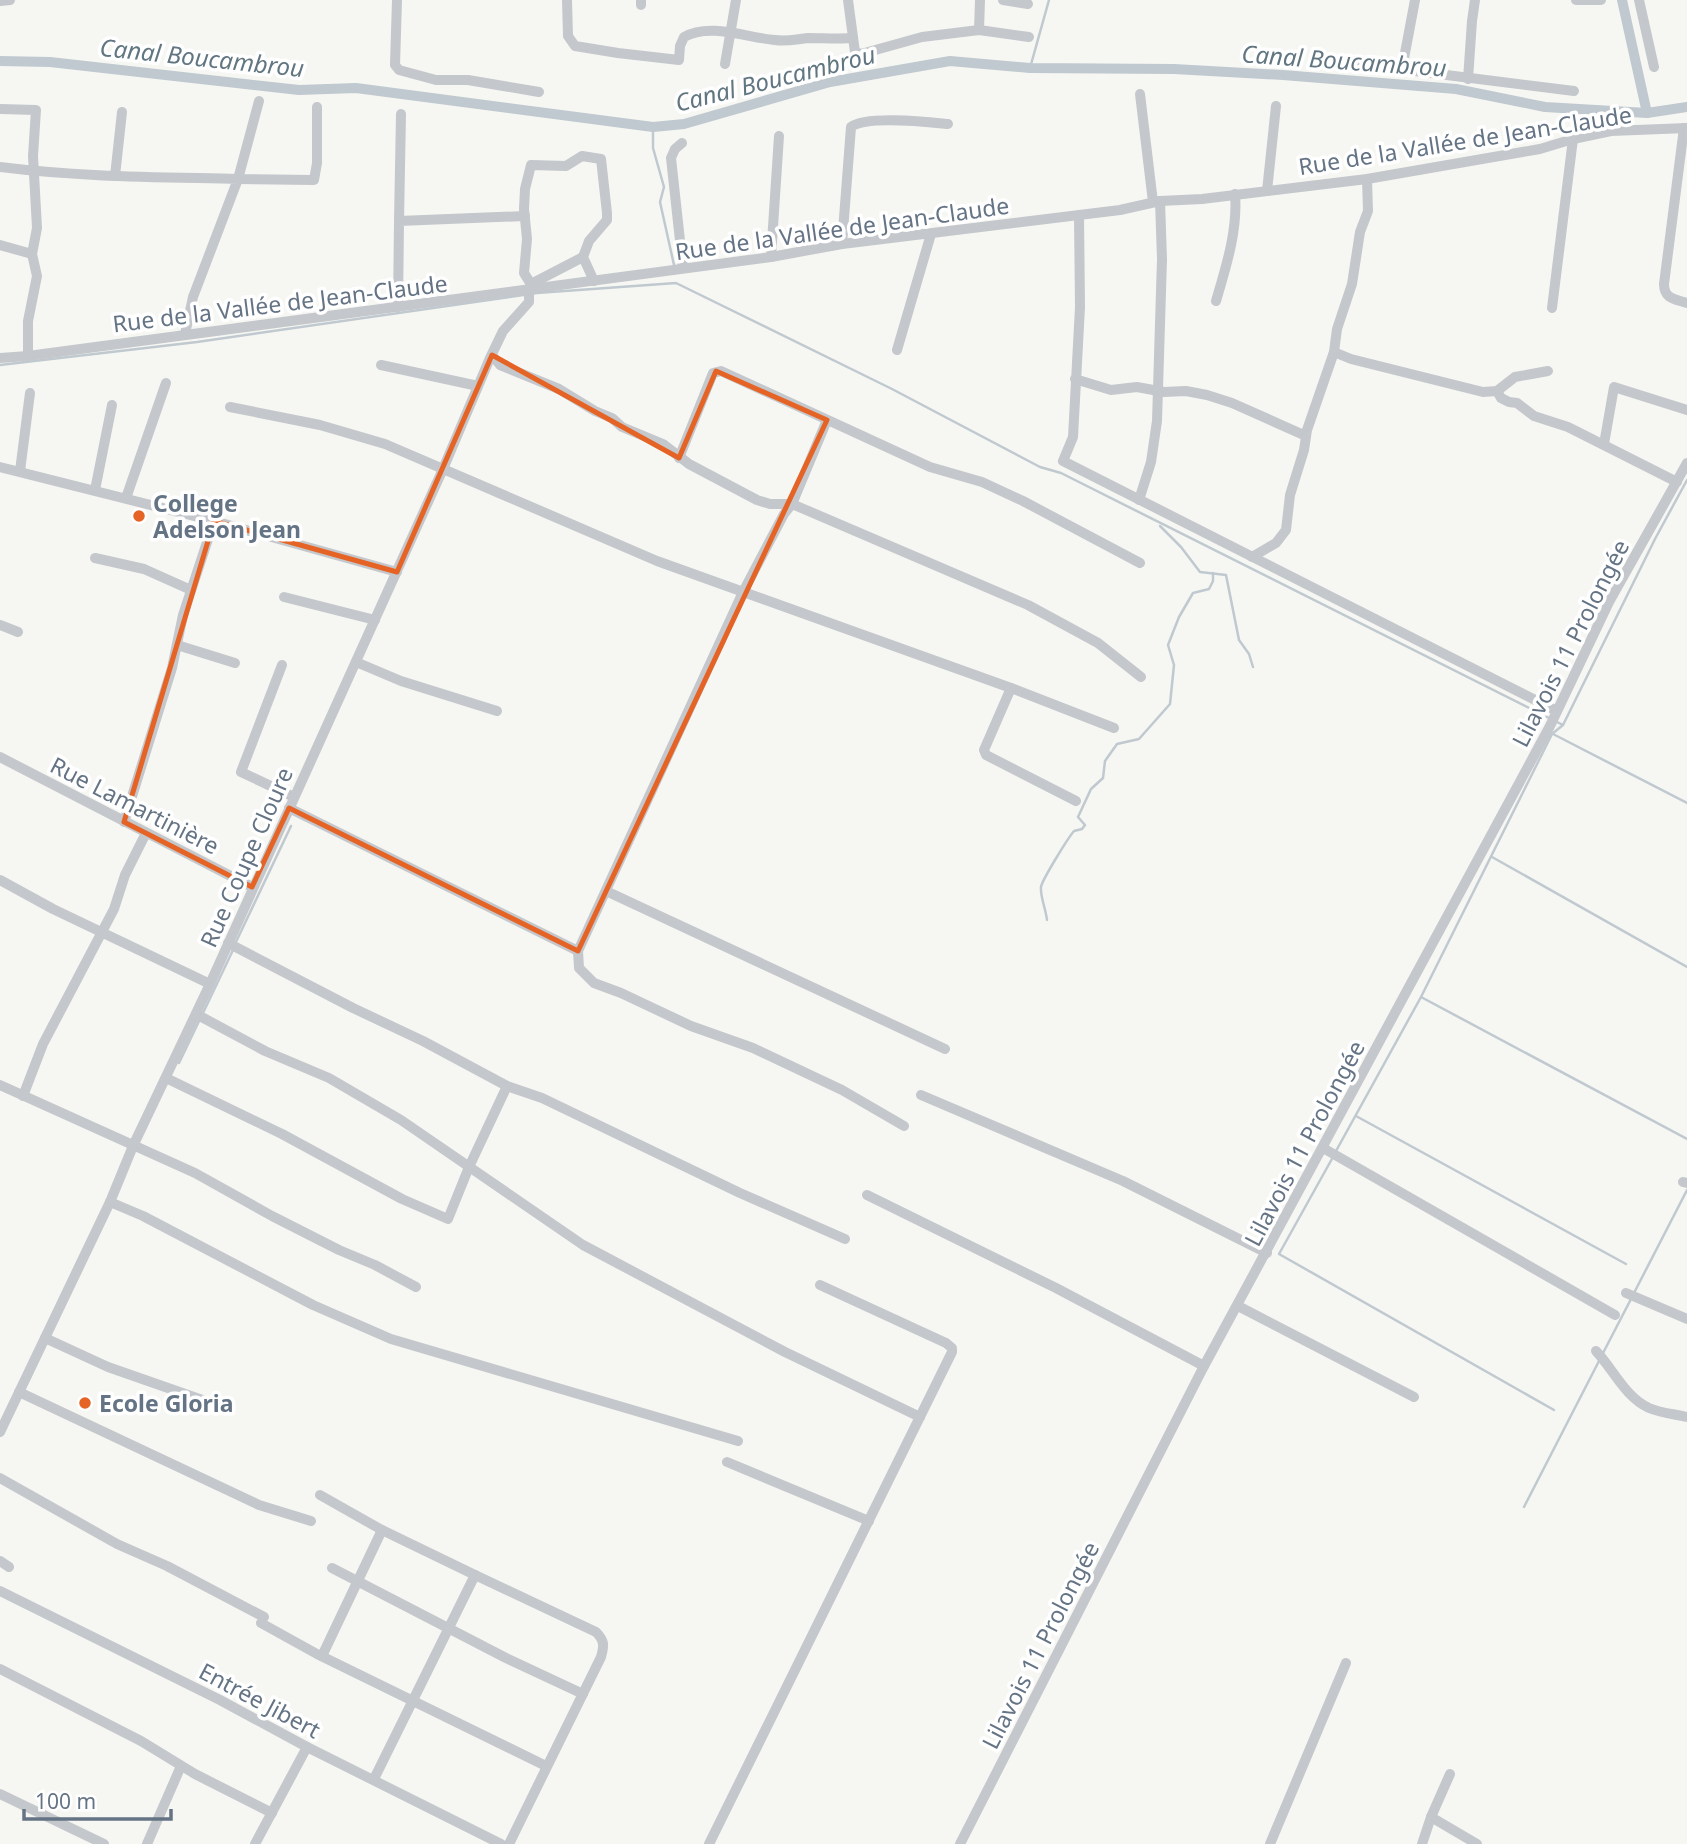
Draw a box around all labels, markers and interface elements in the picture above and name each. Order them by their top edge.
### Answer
water label: Canal Boucambrou [98,30,306,84]
water label: Canal Boucambrou [1240,36,1448,84]
water label: Canal Boucambrou [671,37,879,119]
street label: Rue de la Vallée de Jean-Claude [1296,98,1634,182]
street label: Rue de la Vallée de Jean-Claude [673,189,1011,267]
street label: Rue de la Vallée de Jean-Claude [111,267,449,339]
place label: College Adelson Jean [153,487,301,545]
marker: College Adelson Jean [131,508,147,524]
street label: Lilavois 11 Prolongée [1504,534,1636,752]
street label: Rue Lamartinière [45,749,225,861]
street label: Rue Coupe Cloure [192,762,300,952]
street label: Lilavois 11 Prolongée [1236,1035,1372,1251]
place label: Ecole Gloria [99,1387,234,1419]
marker: Ecole Gloria [77,1395,93,1411]
street label: Lilavois 11 Prolongée [974,1536,1106,1754]
street label: Entrée Jibert [194,1655,326,1745]
scale bar [24,1778,172,1822]
text: 100 m [35,1787,96,1815]

